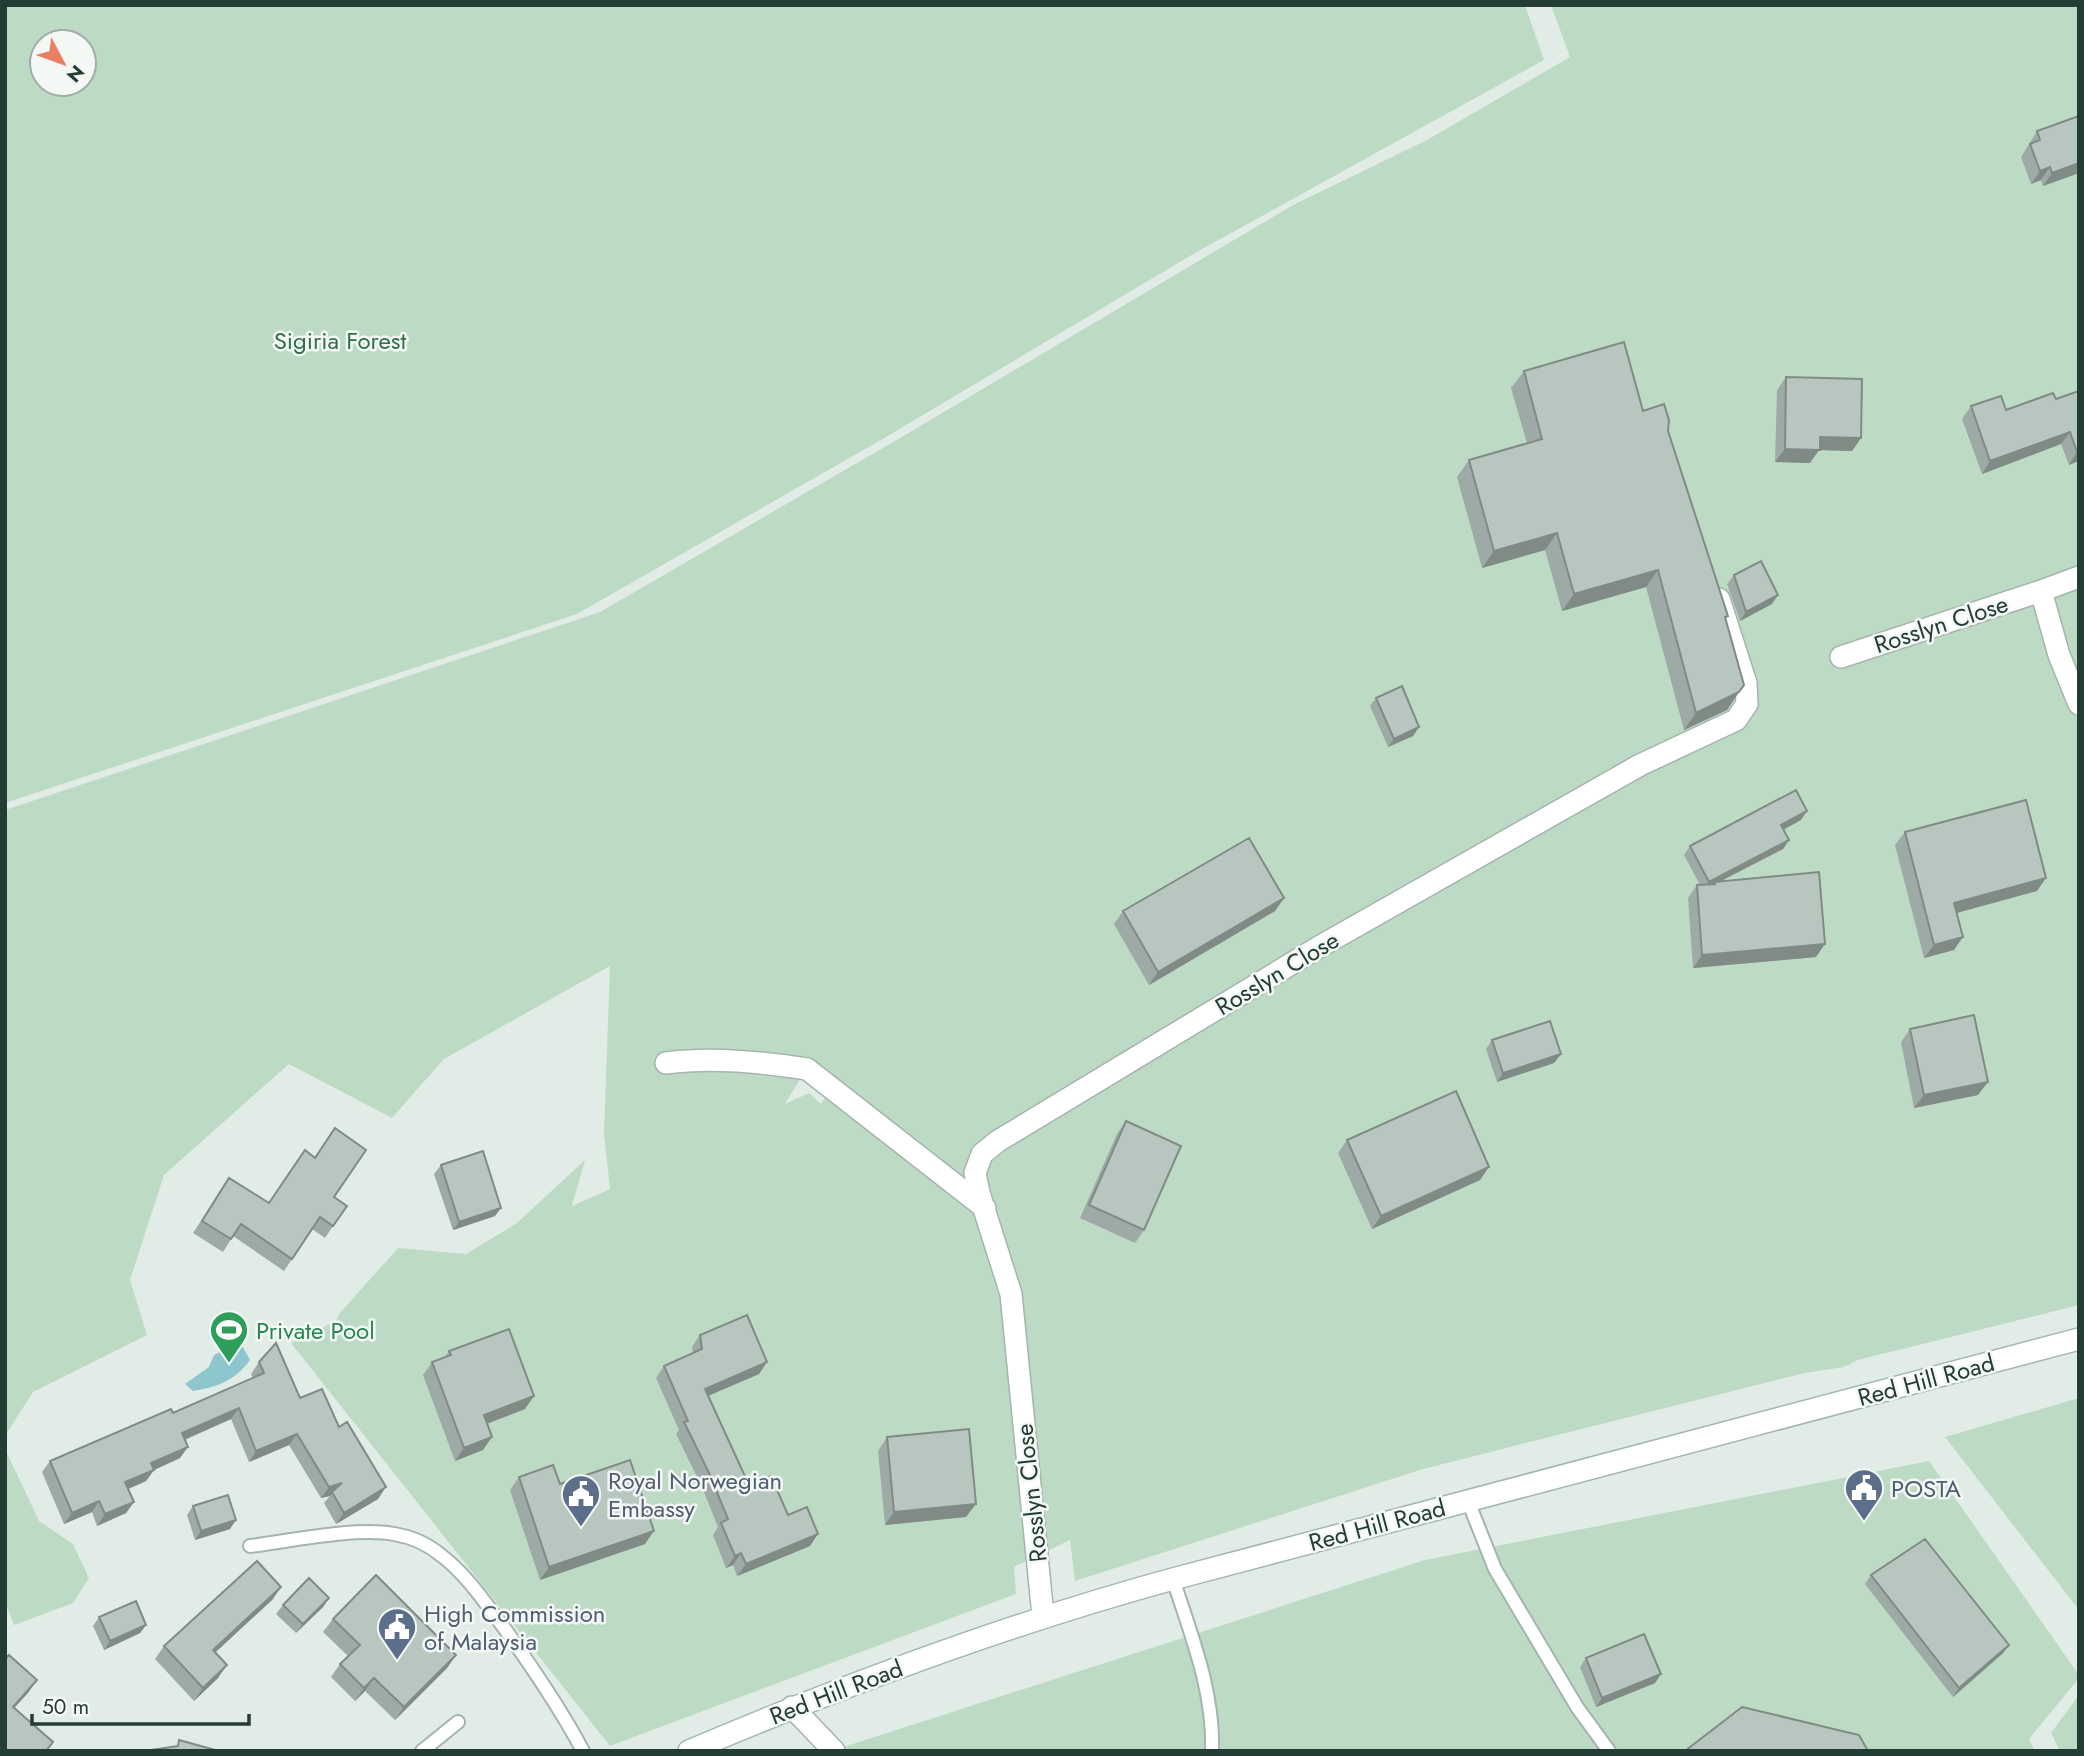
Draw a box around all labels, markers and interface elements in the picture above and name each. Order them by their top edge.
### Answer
north arrow [28,28,98,98]
text: N [60,59,91,88]
park label: Sigiria Forest [274,323,407,358]
street label: Rosslyn Close [1870,586,2012,662]
street label: Rosslyn Close [1208,922,1346,1024]
sports icon: Private Pool [208,1309,250,1364]
place label: Private Pool [256,1313,375,1348]
street label: Red Hill Road [1854,1345,1998,1415]
street label: Rosslyn Close [1006,1422,1056,1564]
place label: Royal Norwegian Embassy [608,1463,782,1526]
public building icon: POSTA [1843,1467,1885,1522]
place label: POSTA [1891,1471,1961,1506]
public building icon: Royal Norwegian Embassy [560,1473,602,1528]
street label: Red Hill Road [1305,1490,1449,1560]
place label: High Commission of Malaysia [424,1596,605,1659]
public building icon: High Commission of Malaysia [376,1606,418,1661]
street label: Red Hill Road [764,1651,908,1733]
scale bar [32,1682,248,1726]
text: 50 m [42,1692,89,1722]

